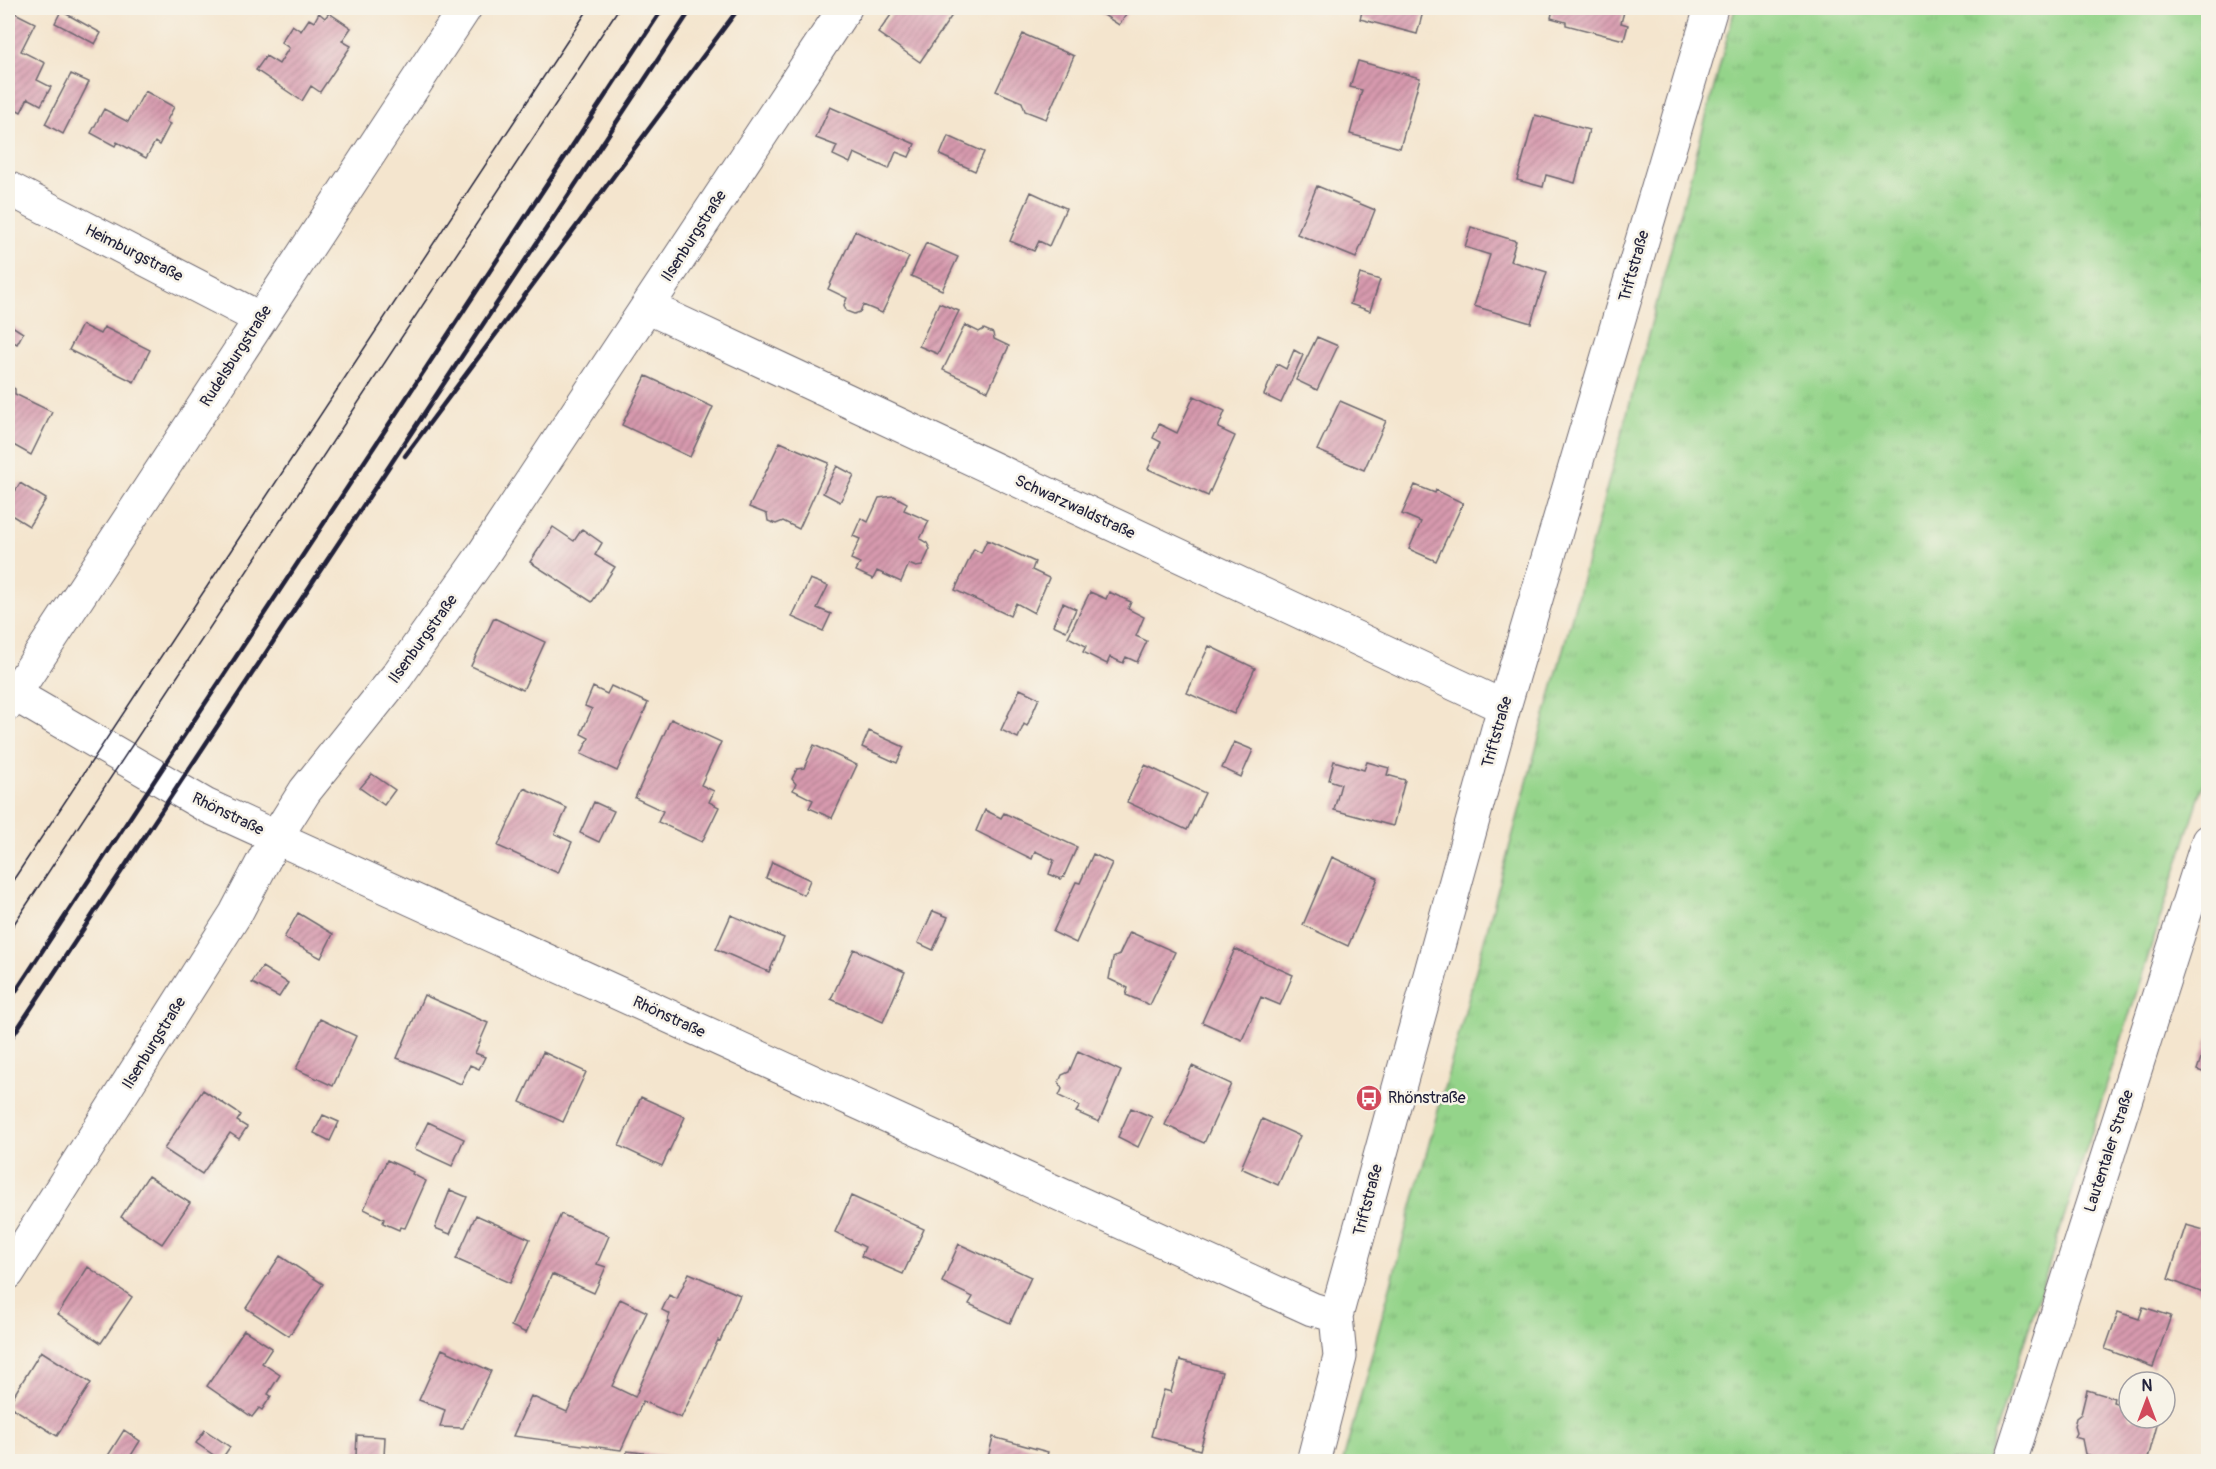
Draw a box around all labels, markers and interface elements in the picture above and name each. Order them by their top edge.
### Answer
street label: Ilsenburgstraße [657,186,731,286]
street label: Heimburgstraße [82,220,186,286]
street label: Triftstraße [1614,228,1654,304]
street label: Rudelsburgstraße [196,301,276,411]
street label: Schwarzwaldstraße [1012,470,1138,544]
street label: Ilsenburgstraße [384,591,462,687]
street label: Triftstraße [1477,694,1517,770]
street label: Rhönstraße [189,788,267,840]
street label: Rhönstraße [630,992,708,1043]
street label: Ilsenburgstraße [118,993,190,1093]
bus stop icon: Rhönstraße [1354,1083,1384,1113]
street label: Lautentaler Straße [2080,1087,2138,1215]
place label: Rhönstraße [1388,1088,1466,1108]
street label: Triftstraße [1349,1162,1387,1238]
north arrow [2117,1370,2177,1430]
text: N [2142,1376,2153,1396]

